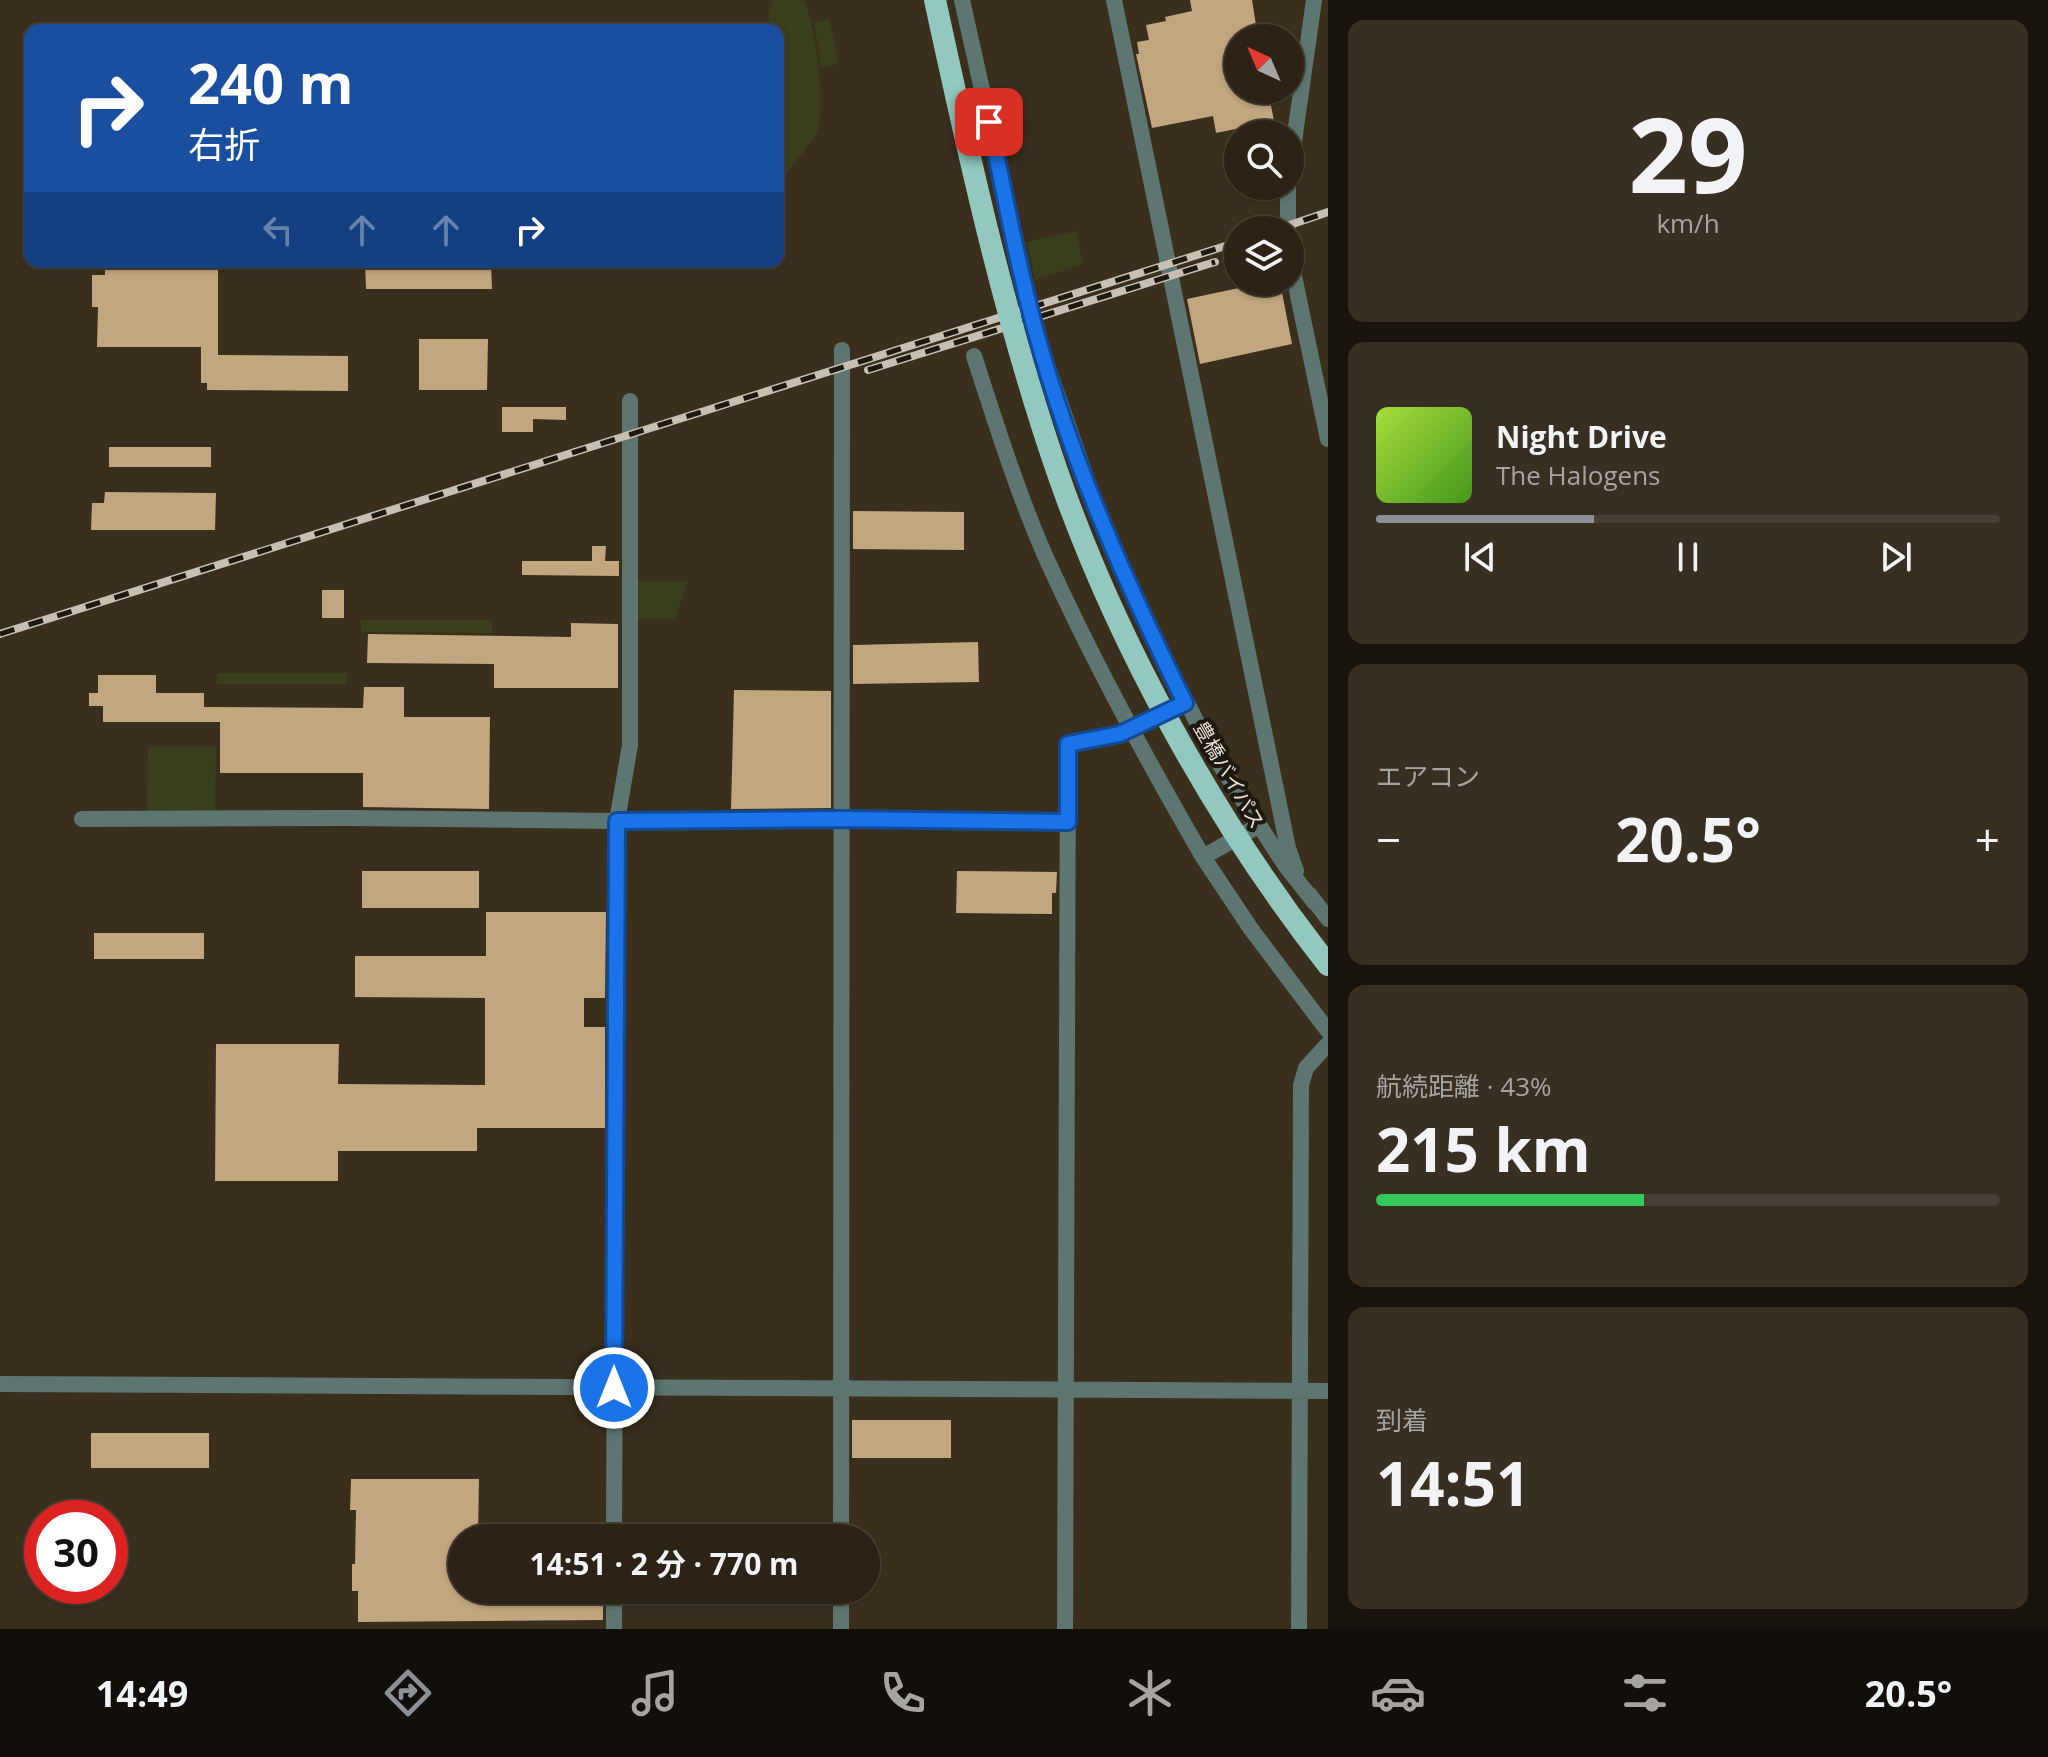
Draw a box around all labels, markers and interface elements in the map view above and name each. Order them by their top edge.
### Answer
north arrow [1224,24,1304,104]
map controls [1224,24,1304,296]
text: 240 m [188,44,354,120]
icon: right [56,56,160,160]
text: 29 [1629,82,1747,223]
pin [955,88,1023,156]
icon: arrive [967,100,1011,144]
text: 右折 [188,120,260,169]
button: search [1224,120,1304,200]
text: km/h [1656,205,1720,241]
icon: left [256,208,300,252]
icon: ahead [340,208,384,252]
icon: ahead [424,208,468,252]
icon: right [508,208,552,252]
button: layers [1224,216,1304,296]
text: Night Drive [1496,416,1667,457]
text: The Halogens [1496,457,1661,493]
icon: previous [1458,535,1502,579]
icon: pause [1666,535,1710,579]
icon: next [1874,535,1918,579]
street label: 豊橋バイパス [1188,716,1271,833]
text: エアコン [1376,758,1480,794]
text: 20.5° [1615,798,1761,880]
text: − [1376,809,1401,869]
text: + [1975,809,2000,869]
text: 航続距離 · 43% [1376,1068,1552,1104]
text: 215 km [1376,1108,1591,1190]
position arrow [572,1346,656,1430]
text: 到着 [1376,1402,1428,1438]
text: 14:51 [1376,1442,1530,1524]
speed limit sign: 30 [24,1500,128,1604]
text: 14:51 · 2 分 · 770 m [529,1543,799,1584]
icon: directions [380,1665,436,1721]
icon: music [627,1665,683,1721]
icon: phone [875,1665,931,1721]
icon: climate [1122,1665,1178,1721]
icon: car [1370,1665,1426,1721]
icon: filters [1617,1665,1673,1721]
text: 14:49 [96,1669,188,1718]
text: 20.5° [1865,1669,1952,1718]

